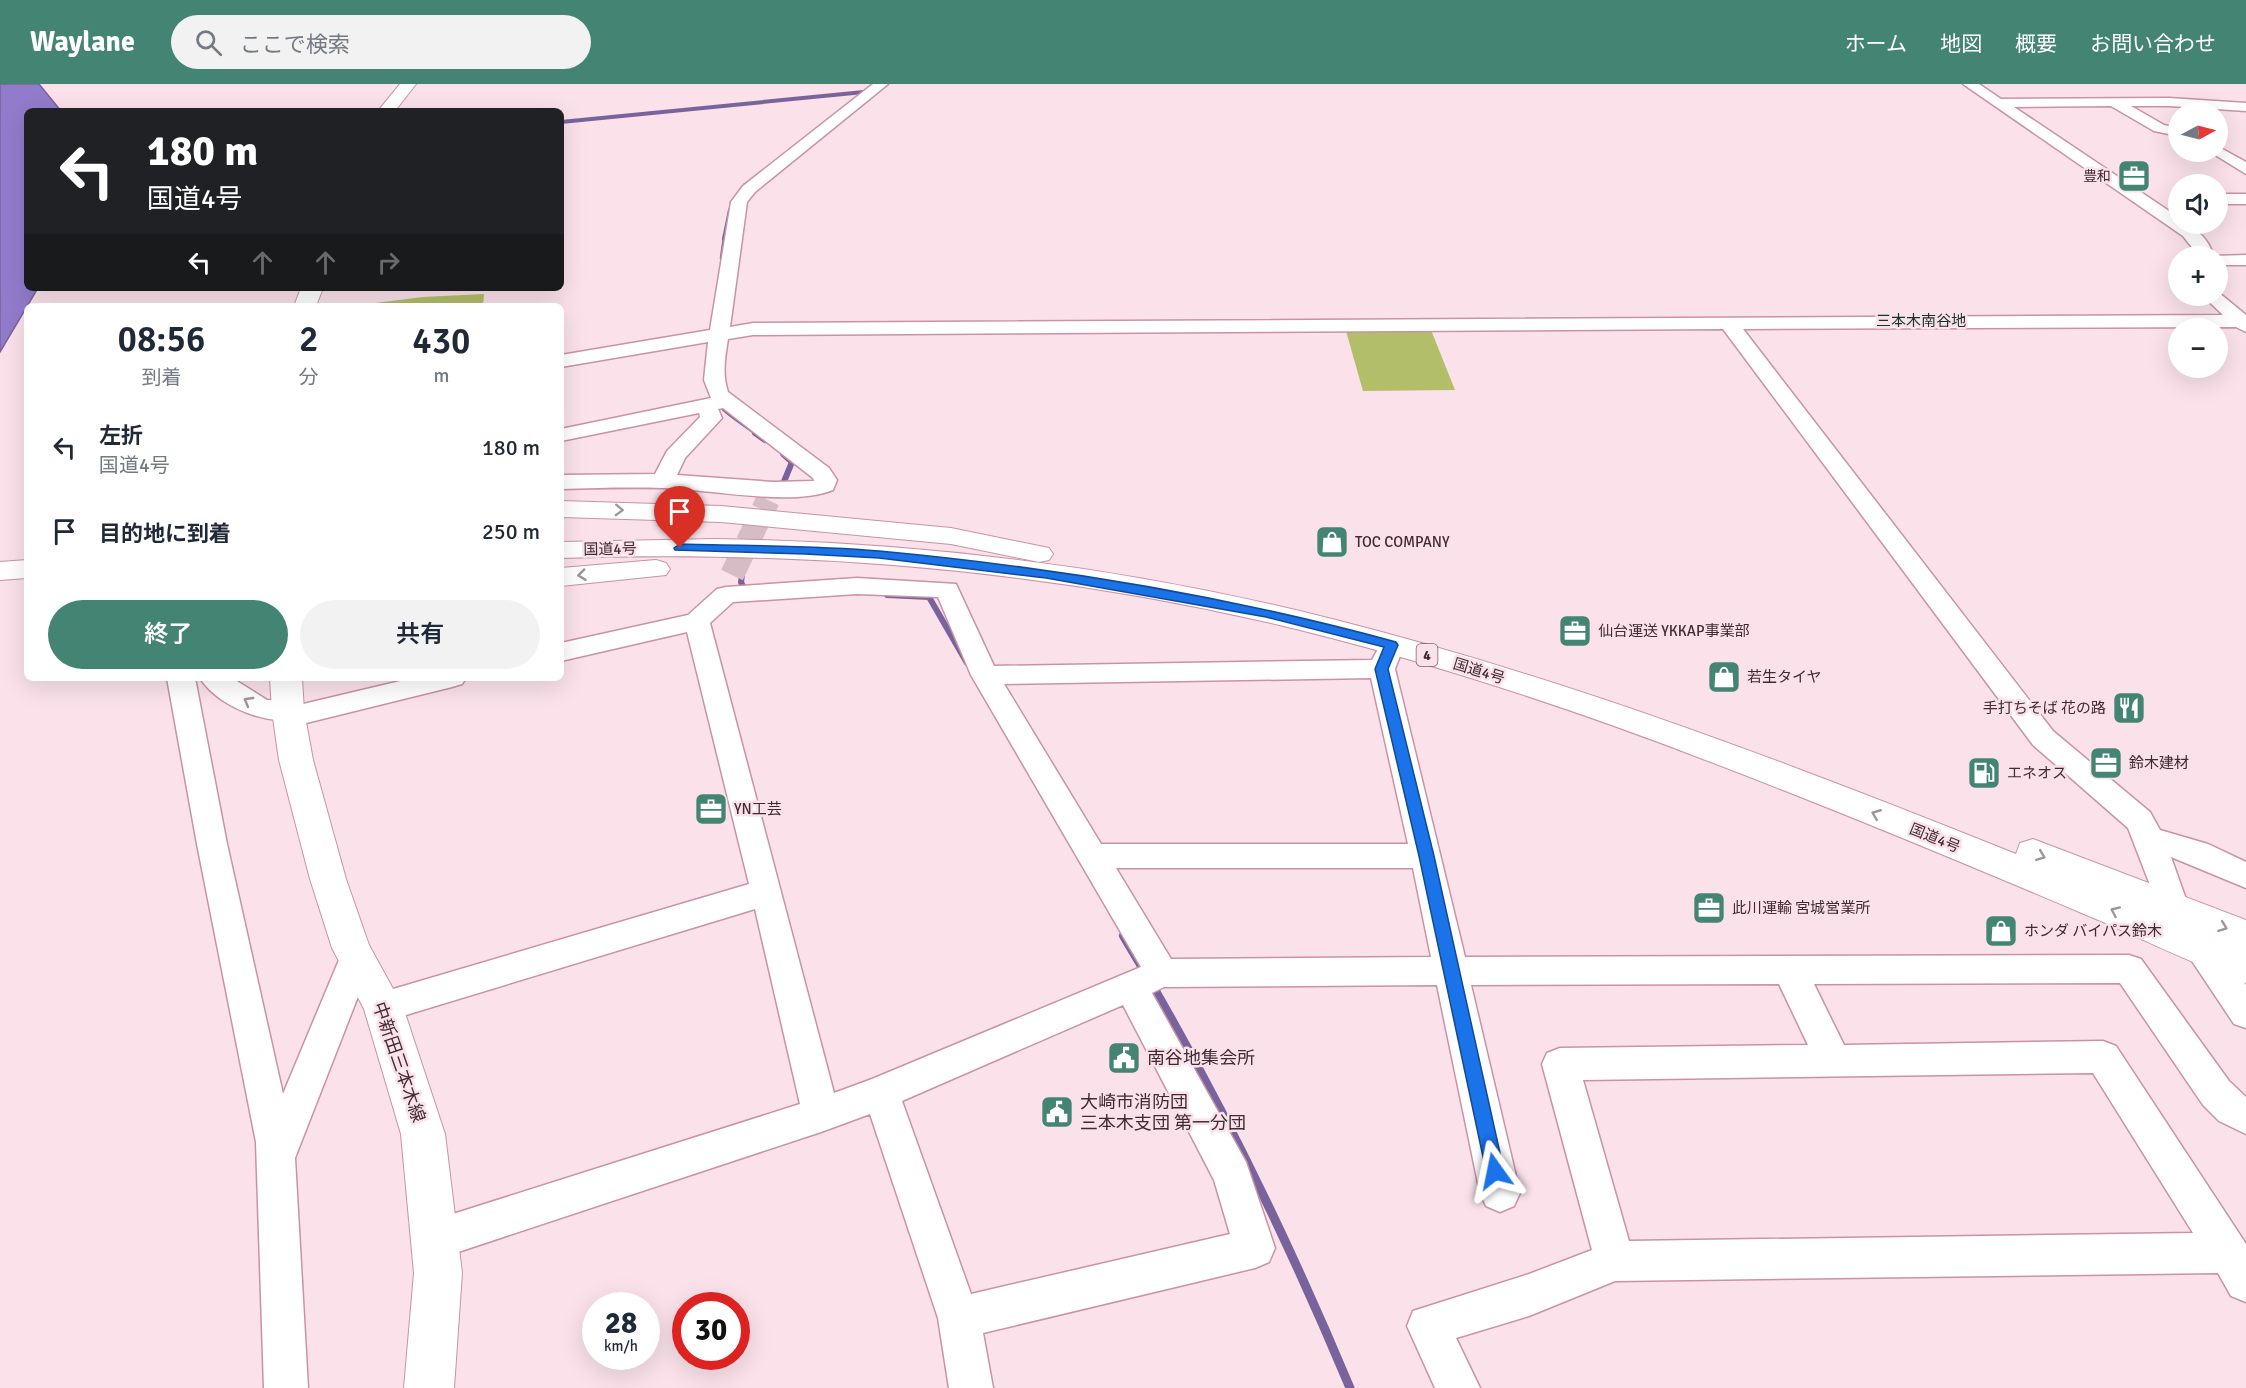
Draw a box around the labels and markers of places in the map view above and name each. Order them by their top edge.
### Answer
office icon: 豊和 [2116,158,2152,194]
place label: 豊和 [2083,168,2111,185]
pin [654,486,705,548]
shop icon: TOC COMPANY [1314,524,1350,560]
place label: TOC COMPANY [1355,533,1450,551]
office icon: 仙台運送 YKKAP事業部 [1557,613,1593,649]
place label: 仙台運送 YKKAP事業部 [1598,622,1749,640]
shop icon: 若生タイヤ [1706,659,1742,695]
place label: 若生タイヤ [1747,668,1822,686]
restaurant icon: 手打ちそば 花の路 [2111,690,2147,726]
place label: 手打ちそば 花の路 [1983,699,2106,717]
office icon: 鈴木建材 [2088,745,2124,781]
place label: 鈴木建材 [2129,754,2189,772]
fuel station icon: エネオス [1966,755,2002,791]
place label: エネオス [2007,764,2067,782]
office icon: YN工芸 [693,791,729,827]
place label: YN工芸 [734,800,782,818]
office icon: 此川運輸 宮城営業所 [1691,890,1727,926]
place label: 此川運輸 宮城営業所 [1732,899,1870,917]
shop icon: ホンダ バイパス鈴木 [1983,913,2019,949]
place label: ホンダ バイパス鈴木 [2024,922,2162,940]
public building icon: 南谷地集会所 [1106,1040,1142,1076]
place label: 南谷地集会所 [1147,1047,1255,1069]
place label: 大崎市消防団 三本木支団 第一分団 [1080,1091,1246,1134]
public building icon: 大崎市消防団 三本木支団 第一分団 [1039,1094,1075,1130]

